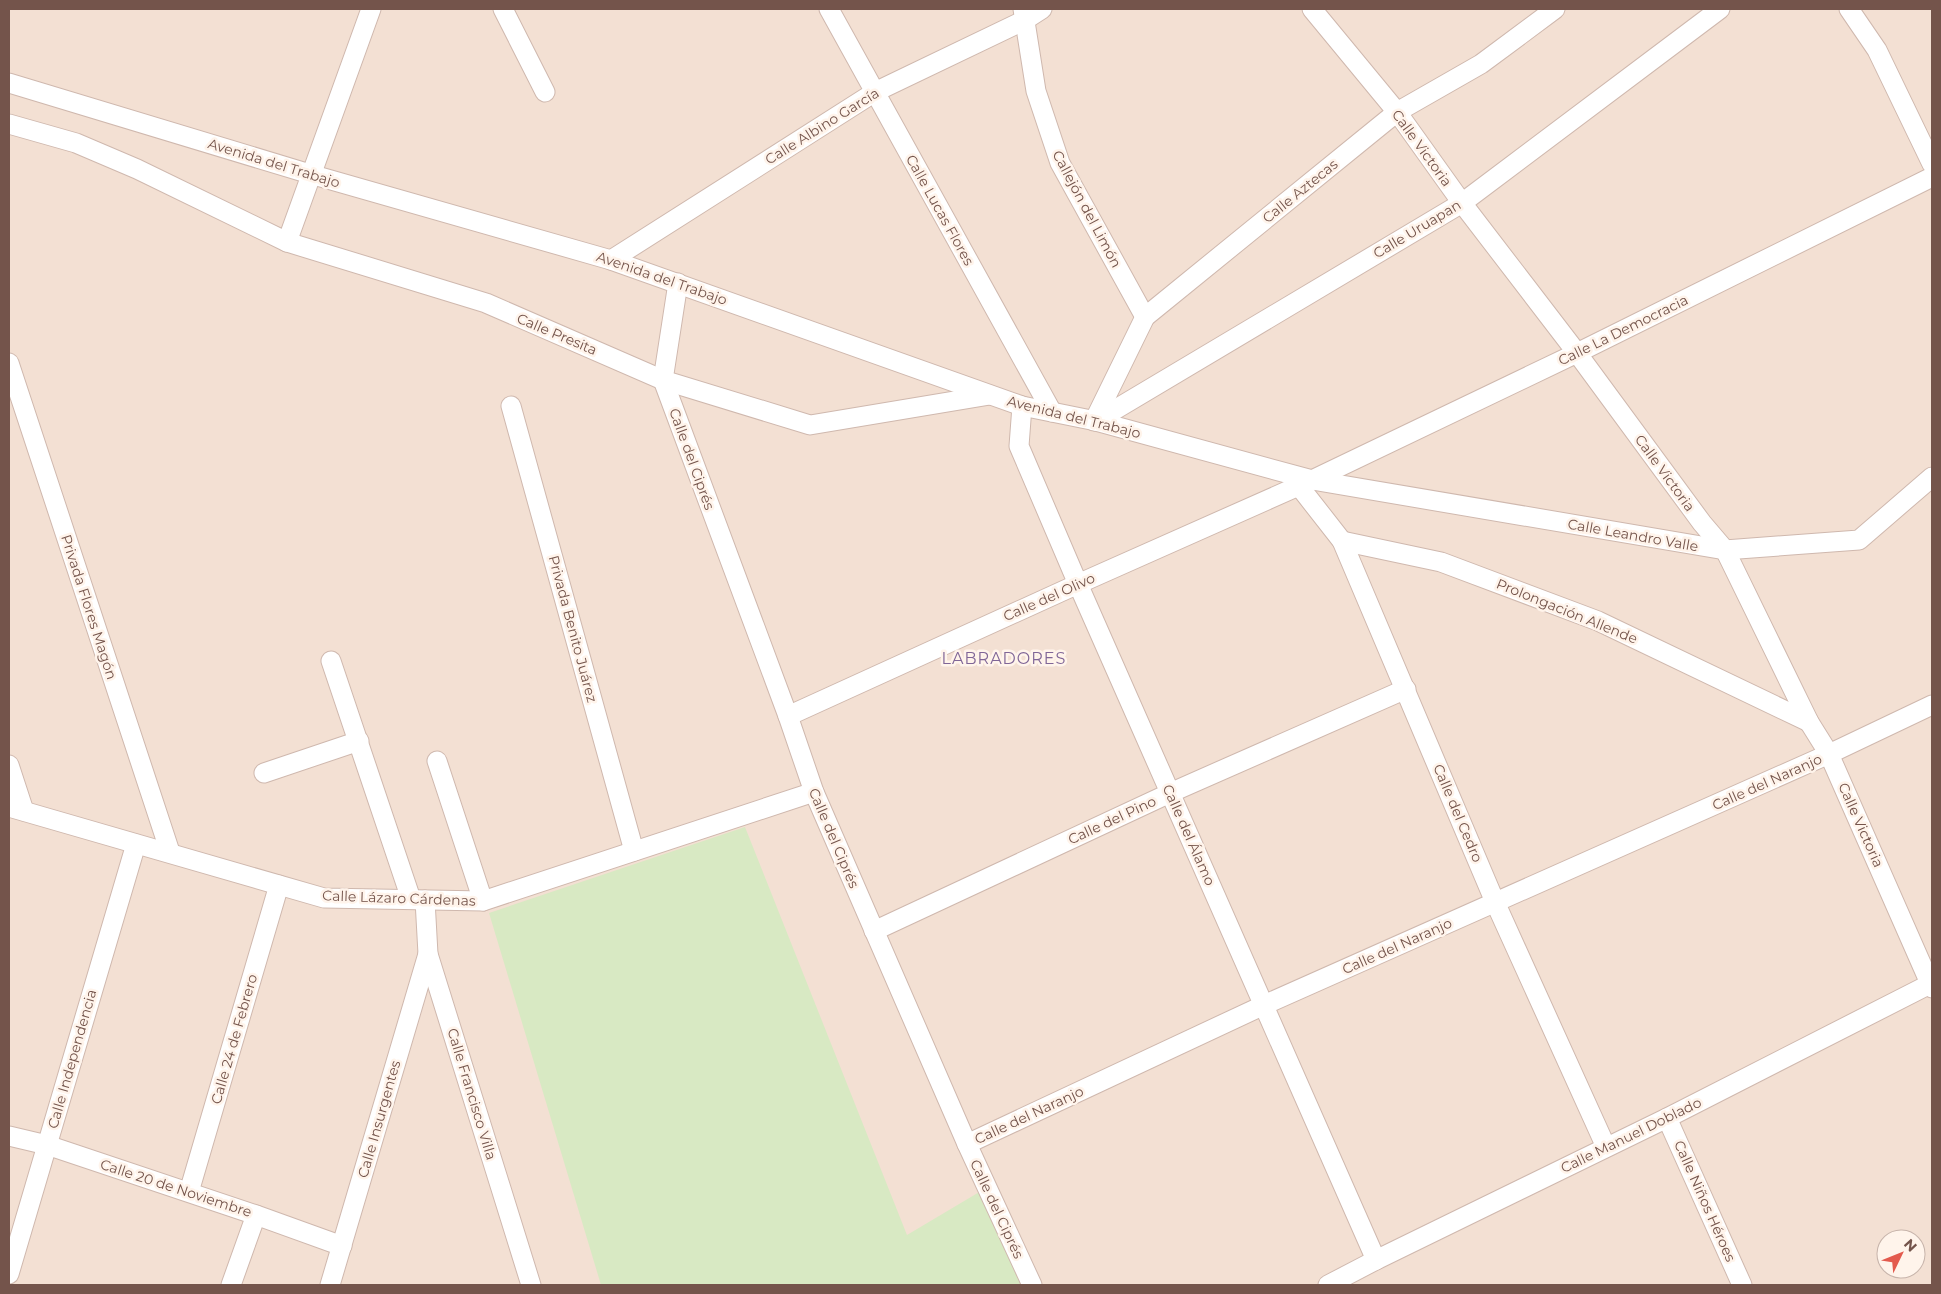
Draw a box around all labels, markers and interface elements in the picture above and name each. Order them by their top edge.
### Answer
street label: Calle Albino García [762,84,882,168]
street label: Calle Victoria [1388,106,1456,190]
street label: Avenida del Trabajo [206,134,342,192]
street label: Callejón del Limón [1048,147,1126,271]
street label: Calle Lucas Flores [902,151,978,269]
street label: Calle Aztecas [1259,155,1341,227]
street label: Calle Uruapan [1370,196,1464,262]
street label: Avenida del Trabajo [594,247,730,309]
street label: Calle La Democracia [1555,291,1691,369]
street label: Calle Presita [514,309,600,359]
street label: Avenida del Trabajo [1005,392,1143,442]
street label: Calle del Ciprés [665,406,719,513]
street label: Calle Victoria [1631,431,1699,515]
street label: Calle Leandro Valle [1566,515,1700,555]
street label: Privada Flores Magón [57,532,121,682]
street label: Privada Benito Juárez [545,553,601,705]
street label: Calle del Olivo [1000,569,1098,625]
street label: Prolongación Allende [1494,574,1640,648]
district label: LABRADORES [942,649,1066,668]
street label: Calle del Naranjo [1709,750,1825,814]
street label: Calle del Cedro [1429,761,1487,865]
street label: Calle Victoria [1834,780,1888,870]
street label: Calle del Álamo [1159,782,1219,889]
street label: Calle del Ciprés [805,785,863,891]
street label: Calle del Pino [1065,792,1159,848]
street label: Calle Lázaro Cárdenas [322,886,476,910]
street label: Calle del Naranjo [1339,914,1455,978]
street label: Calle 24 de Febrero [207,972,261,1106]
street label: Calle Independencia [44,987,100,1131]
street label: Calle Francisco Villa [443,1026,501,1162]
street label: Calle Insurgentes [354,1058,404,1180]
street label: Calle del Naranjo [972,1082,1087,1148]
street label: Calle Manuel Doblado [1558,1093,1704,1177]
street label: Calle Niños Héroes [1670,1138,1740,1265]
street label: Calle 20 de Noviembre [98,1155,254,1221]
street label: Calle del Ciprés [966,1157,1028,1261]
north arrow [1876,1229,1926,1279]
text: N [1900,1235,1921,1255]

